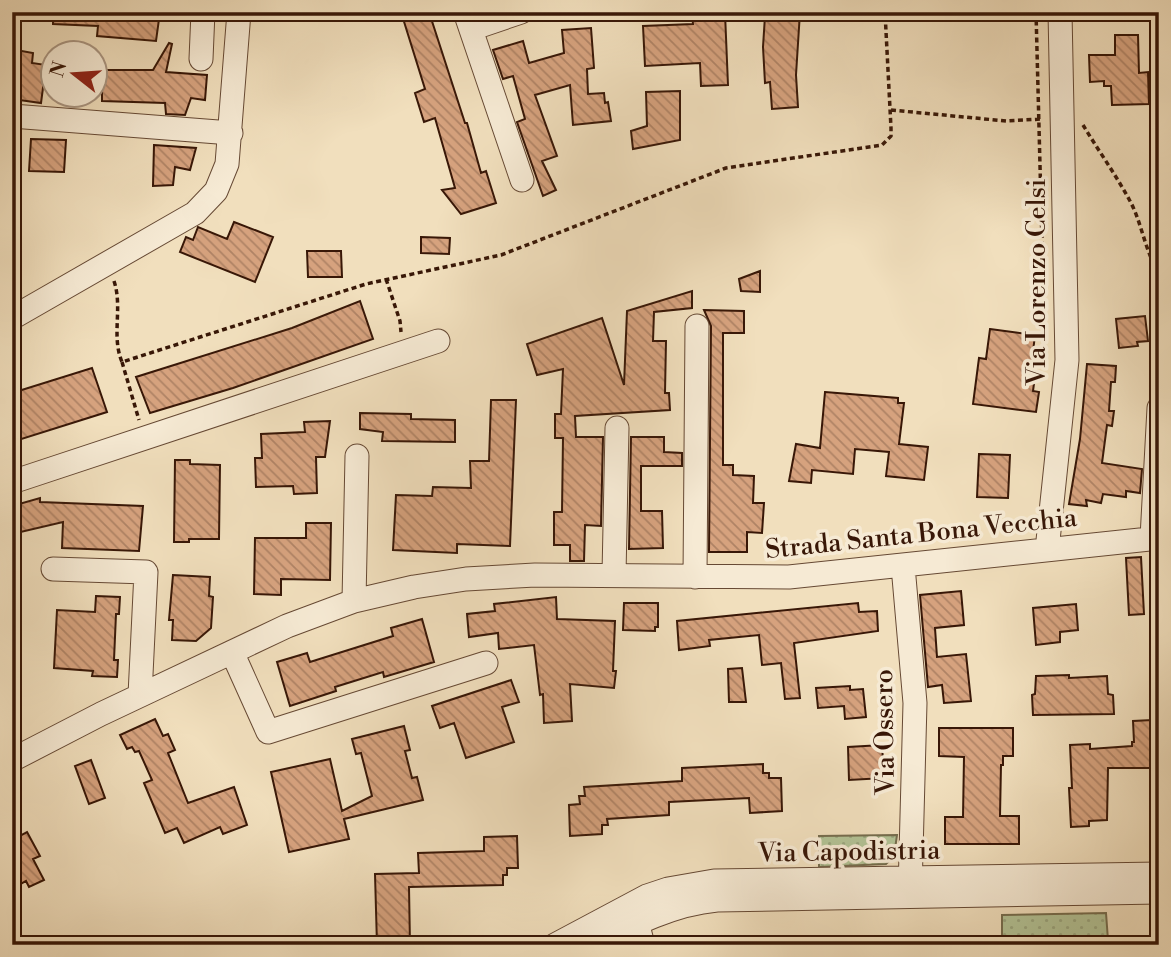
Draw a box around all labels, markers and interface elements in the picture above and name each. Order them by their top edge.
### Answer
north arrow [38,38,108,108]
text: N [45,59,72,80]
street label: Via Lorenzo Celsi [1021,179,1053,386]
street label: Strada Santa Bona Vecchia [764,502,1079,566]
street label: Via Ossero [868,669,902,796]
street label: Via Capodistria [757,834,941,870]

